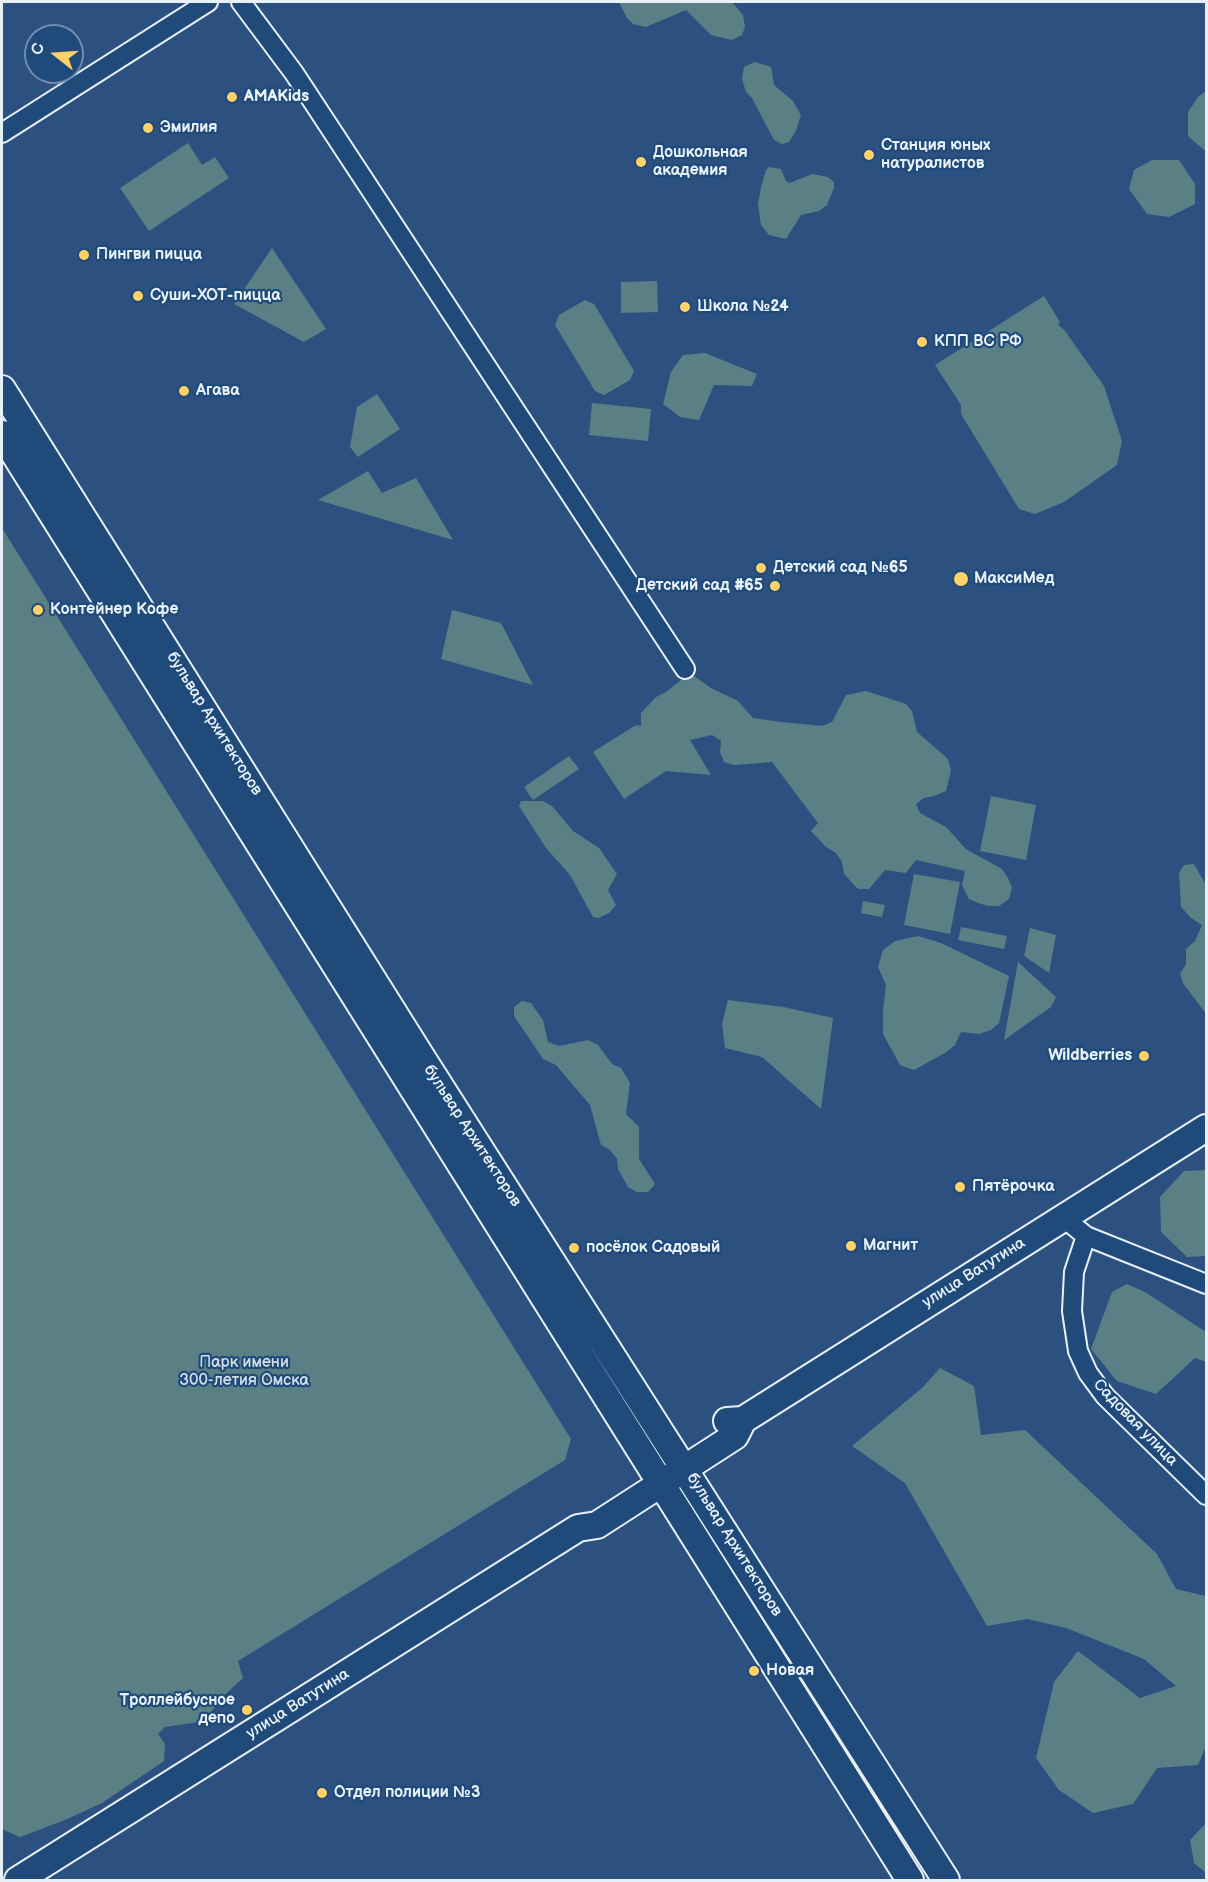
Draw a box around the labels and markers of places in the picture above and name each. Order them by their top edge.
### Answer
place label: AMAKids [244,87,309,107]
marker: AMAKids [225,90,239,104]
place label: Эмилия [160,118,218,138]
marker: Эмилия [141,121,155,135]
place label: Станция юных натуралистов [881,136,990,174]
place label: Дошкольная академия [653,143,748,181]
marker: Станция юных натуралистов [862,148,876,162]
marker: Дошкольная академия [634,155,648,169]
place label: Пингви пицца [96,245,202,265]
marker: Пингви пицца [77,248,91,262]
place label: Суши-ХОТ-пицца [150,286,281,306]
marker: Суши-ХОТ-пицца [131,289,145,303]
place label: Школа №24 [697,297,789,317]
marker: Школа №24 [678,300,692,314]
place label: КПП ВС РФ [934,332,1021,352]
marker: КПП ВС РФ [915,335,929,349]
place label: Агава [196,381,239,401]
marker: Агава [177,384,191,398]
place label: Детский сад №65 [773,558,908,578]
marker: Детский сад №65 [754,561,768,575]
place label: МаксиМед [974,569,1054,589]
marker: МаксиМед [952,570,970,588]
place label: Детский сад #65 [636,576,763,596]
marker: Детский сад #65 [768,579,782,593]
place label: Контейнер Кофе [50,600,178,620]
marker: Контейнер Кофе [31,603,45,617]
place label: Wildberries [1048,1046,1132,1066]
marker: Wildberries [1137,1049,1151,1063]
place label: Пятёрочка [972,1177,1054,1197]
marker: Пятёрочка [953,1180,967,1194]
place label: Магнит [863,1236,918,1256]
place label: посёлок Садовый [586,1238,720,1258]
marker: Магнит [844,1239,858,1253]
marker: посёлок Садовый [567,1241,581,1255]
place label: Новая [766,1661,814,1681]
marker: Новая [747,1664,761,1678]
place label: Троллейбусное депо [119,1691,235,1729]
marker: Троллейбусное депо [240,1703,254,1717]
place label: Отдел полиции №3 [334,1783,480,1803]
marker: Отдел полиции №3 [315,1786,329,1800]

